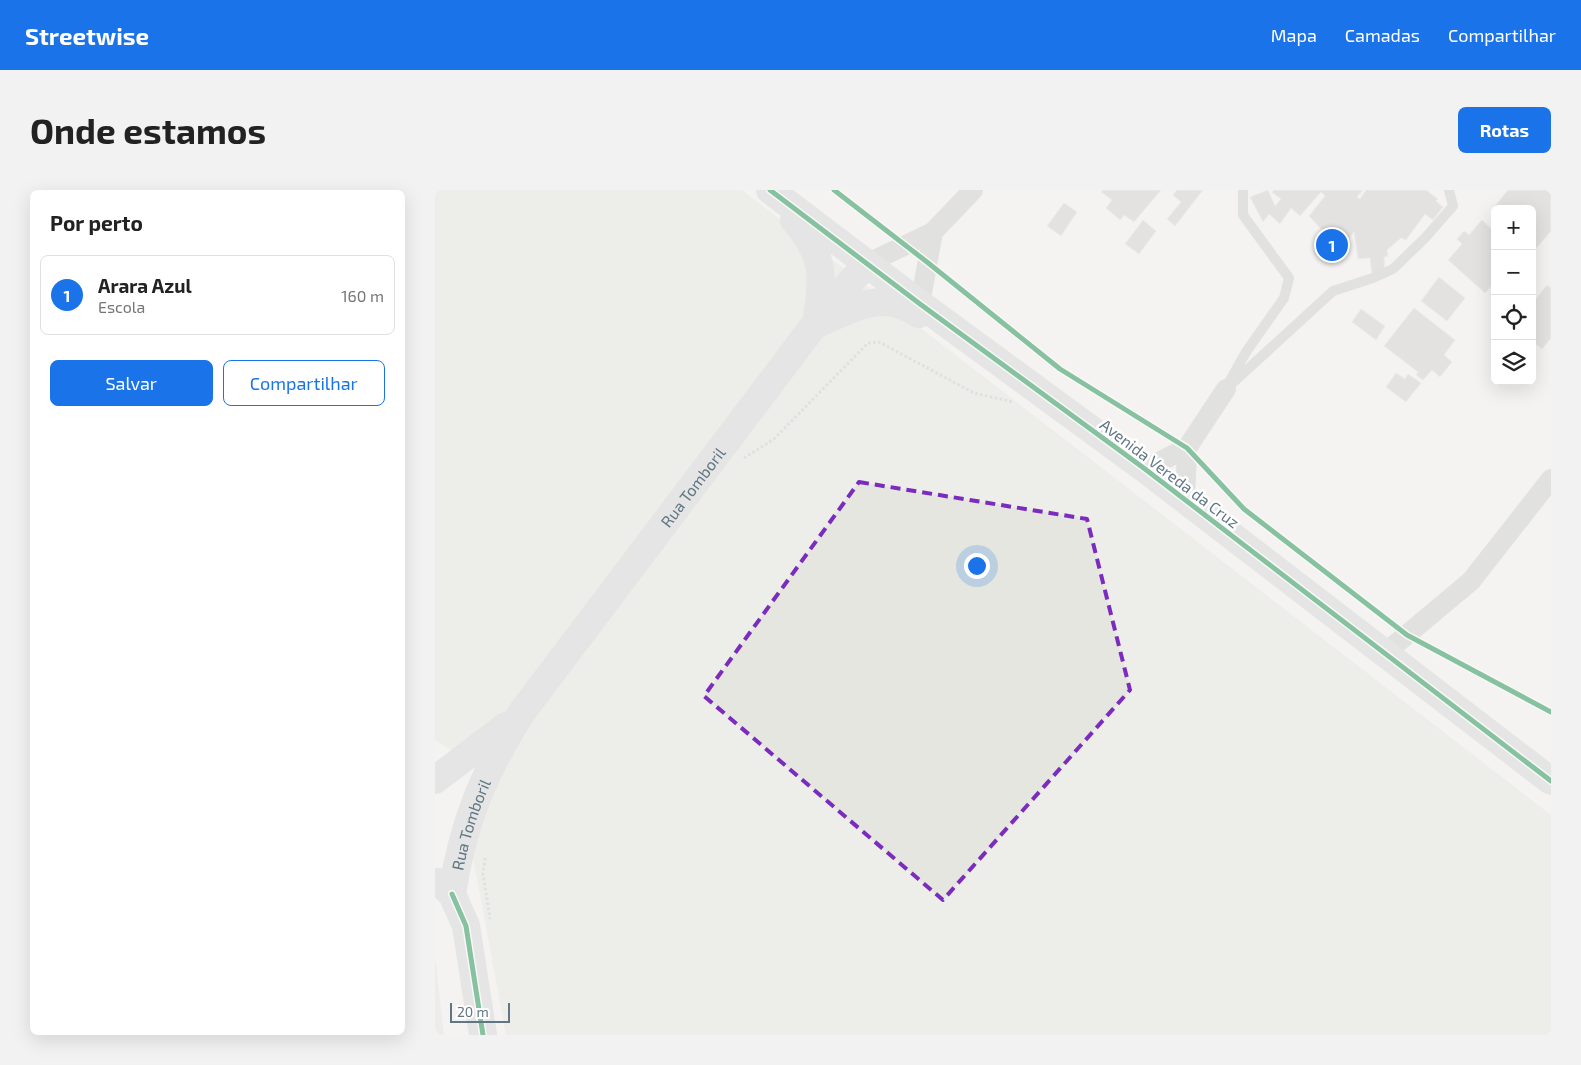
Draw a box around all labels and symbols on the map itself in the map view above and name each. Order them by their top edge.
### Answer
pin: 1 [1316,226,1348,264]
street label: Avenida Vereda da Cruz [1097,414,1243,532]
street label: Rua Tomboril [656,443,729,530]
your location [964,553,990,579]
street label: Rua Tomboril [447,775,494,872]
scale bar [450,1000,510,1023]

